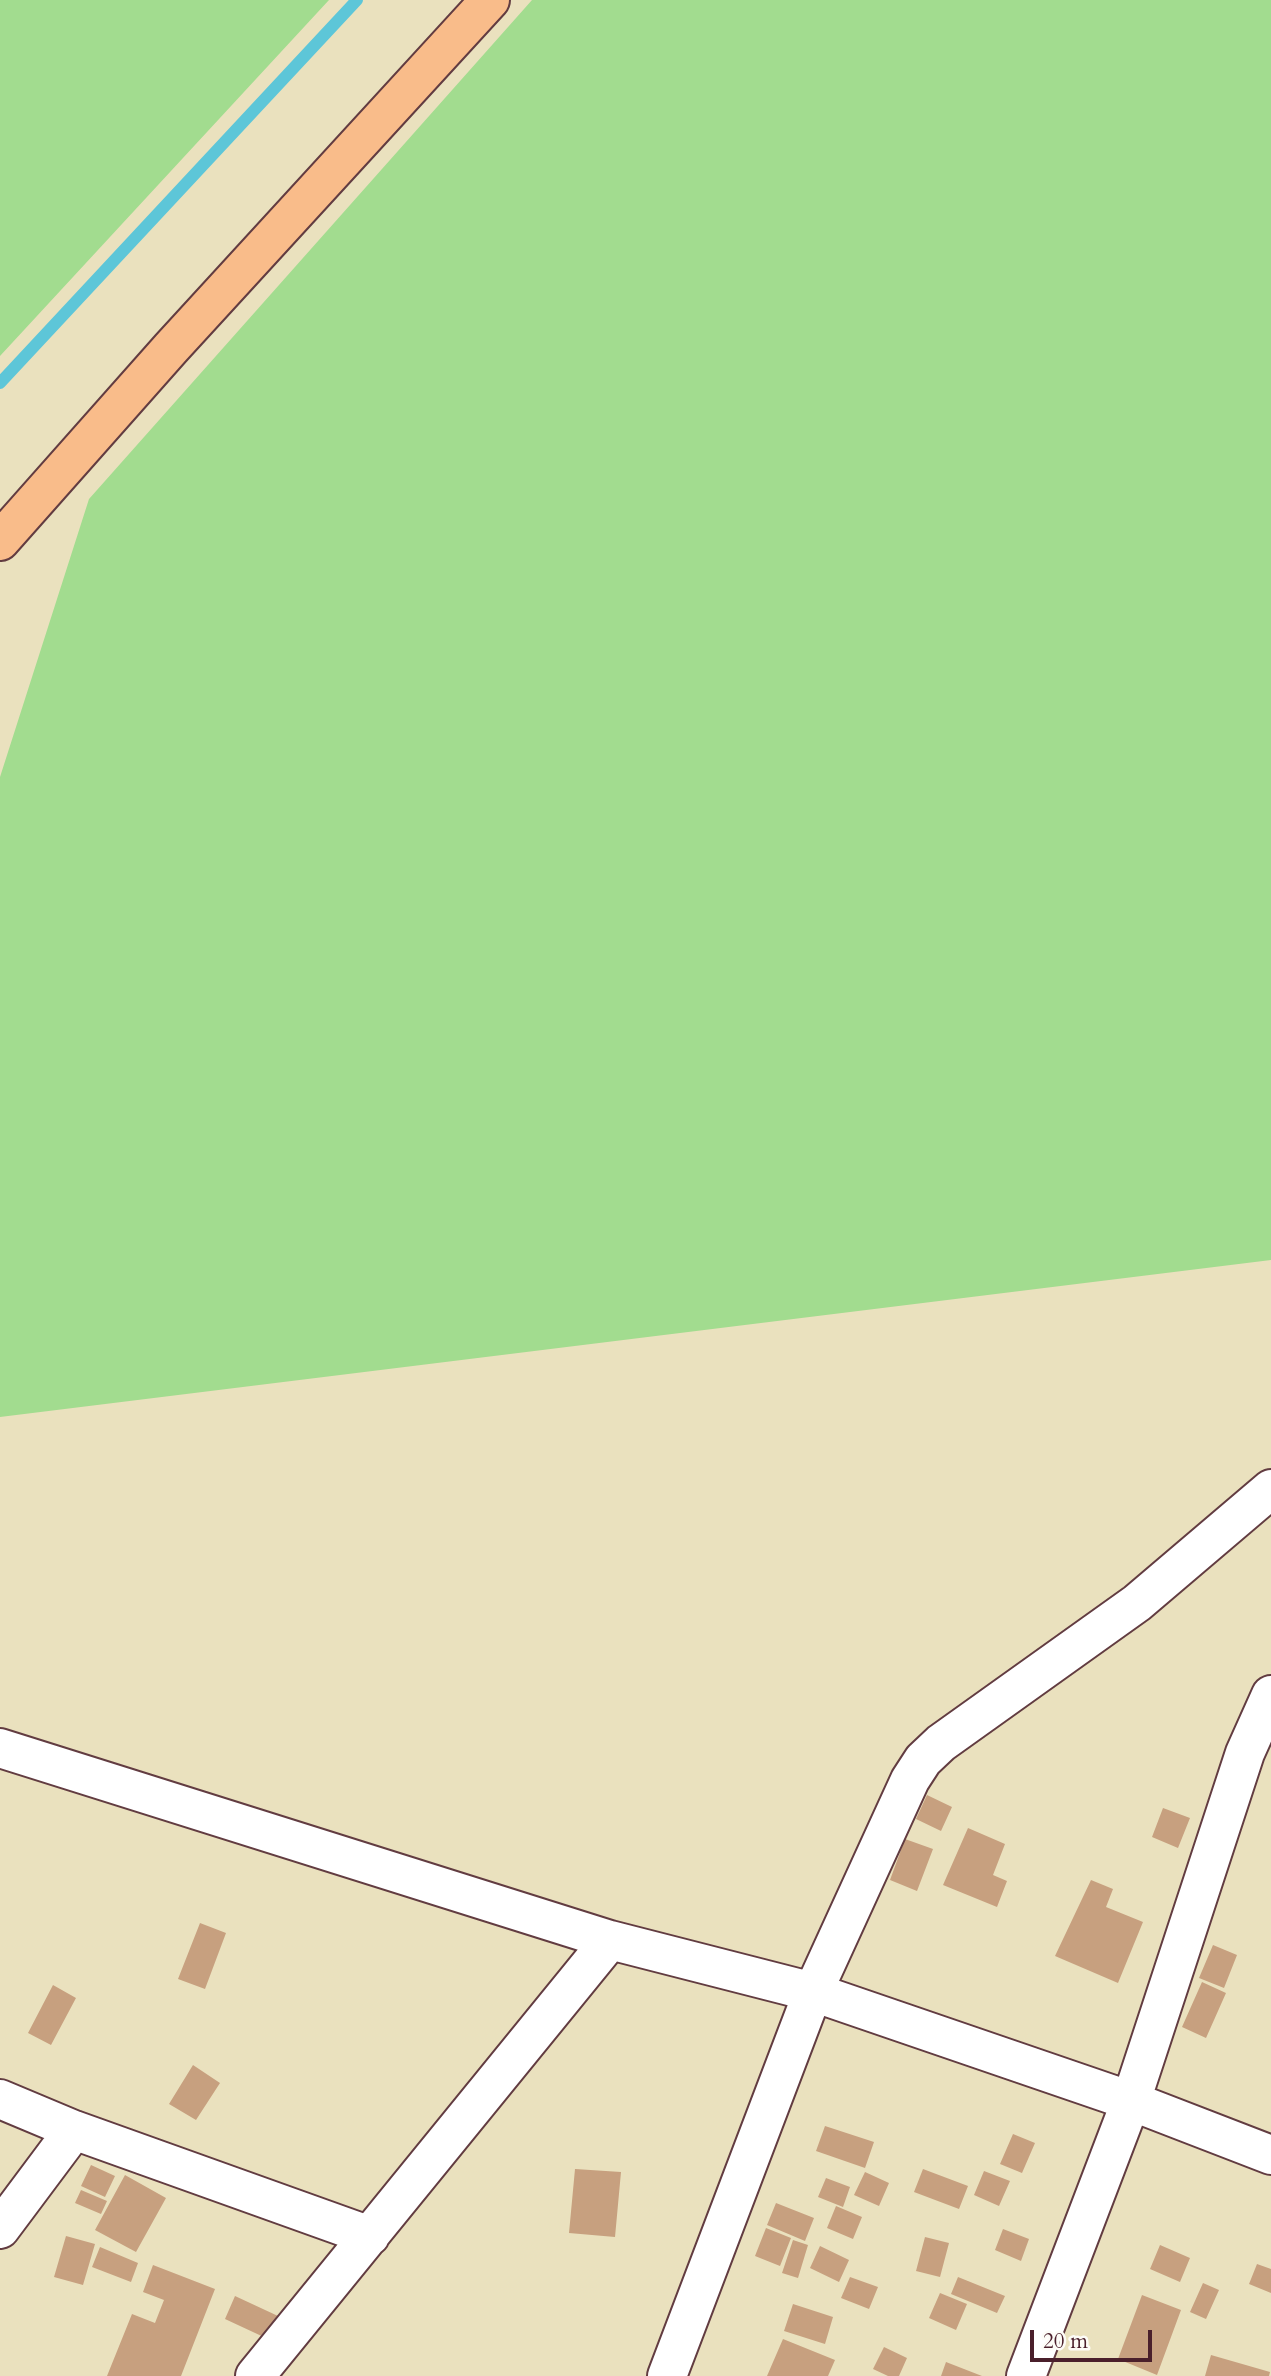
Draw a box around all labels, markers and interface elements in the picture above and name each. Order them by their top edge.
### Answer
scale bar [1033,2316,1156,2360]
text: 20 m [1043,2327,1088,2356]

